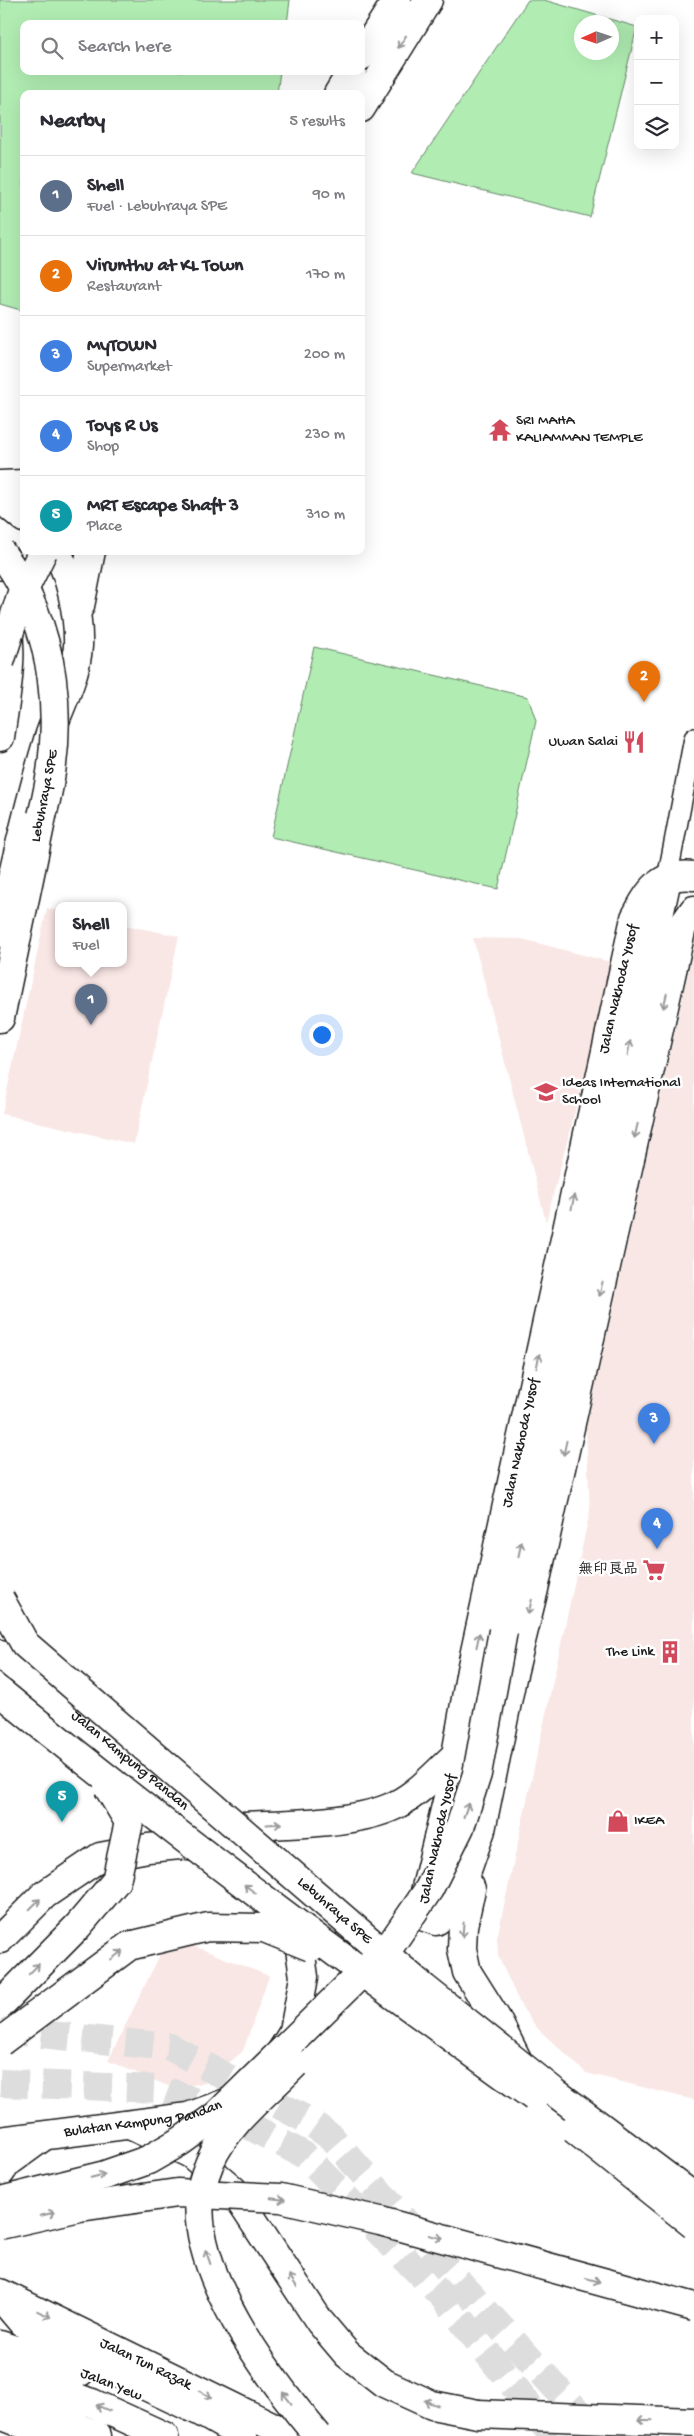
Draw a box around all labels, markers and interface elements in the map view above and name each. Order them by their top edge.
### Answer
north arrow [574,15,619,60]
map controls [634,15,679,150]
button: + [634,15,679,60]
search box [20,20,365,75]
icon: search [38,34,66,62]
one-way arrow [397,34,407,48]
text: Search here [78,36,172,59]
button: − [634,60,679,105]
button: layers [634,105,679,150]
text: Nearby [40,110,105,135]
text: 5 results [290,113,345,132]
text: Shell [87,175,124,198]
text: 1 [53,186,59,205]
text: 90 m [313,186,345,205]
text: Fuel · Lebuhraya SPE [87,198,227,217]
text: Virunthu at KL Town [87,255,243,278]
text: 2 [52,266,60,285]
text: 170 m [306,266,345,285]
text: Restaurant [87,278,161,297]
text: MyTOWN [87,335,157,358]
text: 3 [52,346,60,365]
text: 200 m [304,346,345,365]
text: Supermarket [87,358,172,377]
place label: SRI MAHA KALIAMMAN TEMPLE [516,412,643,447]
text: Toys R Us [87,415,157,438]
temple icon: SRI MAHA KALIAMMAN TEMPLE [487,417,513,443]
text: 4 [52,426,60,445]
text: 230 m [305,426,345,445]
text: Shop [87,438,119,457]
text: MRT Escape Shaft 3 [87,495,239,518]
text: 5 [52,506,60,525]
text: 310 m [306,506,345,525]
text: Place [87,518,122,537]
pin: 2 [628,661,660,702]
restaurant icon: Uwan Salai [621,729,647,755]
place label: Uwan Salai [549,733,618,751]
street label: Lebuhraya SPE [27,748,63,844]
popup [55,902,127,967]
text: Shell [72,914,110,937]
street label: Jalan Nakhoda Yusof [595,921,643,1055]
text: Fuel [72,937,100,956]
pin: 1 [75,984,107,1025]
one-way arrow [660,992,669,1008]
your location [309,1022,335,1048]
one-way arrow [625,1040,634,1056]
place label: Ideas International School [562,1074,681,1109]
school or university icon: Ideas International School [533,1079,559,1105]
one-way arrow [631,1122,640,1138]
one-way arrow [569,1195,578,1211]
one-way arrow [595,1281,605,1297]
one-way arrow [534,1353,543,1369]
street label: Jalan Nakhoda Yusof [498,1375,544,1509]
pin: 3 [638,1403,670,1444]
one-way arrow [560,1440,570,1456]
pin: 4 [641,1508,673,1549]
one-way arrow [516,1541,525,1557]
supermarket icon: 無印良品 [641,1557,667,1583]
place label: 無印良品 [578,1561,638,1579]
one-way arrow [525,1598,534,1614]
one-way arrow [474,1632,483,1648]
building icon: The Link [657,1639,683,1665]
place label: The Link [605,1643,655,1661]
street label: Jalan Kampung Pandan [67,1707,192,1815]
street label: Jalan Nakhoda Yusof [415,1771,461,1905]
pin: 5 [46,1781,78,1822]
one-way arrow [461,1802,471,1818]
shop icon: IKEA [605,1808,631,1834]
place label: IKEA [634,1812,665,1830]
one-way arrow [266,1819,282,1828]
street label: Lebuhraya SPE [293,1873,376,1949]
one-way arrow [243,1884,257,1894]
one-way arrow [28,1898,41,1910]
one-way arrow [458,1922,468,1938]
one-way arrow [110,1950,124,1960]
one-way arrow [28,1963,40,1976]
street label: Bulatan Kampung Pandan [62,2096,225,2142]
one-way arrow [90,2171,106,2181]
one-way arrow [270,2194,286,2204]
one-way arrow [39,2209,55,2218]
one-way arrow [427,2232,443,2242]
one-way arrow [203,2249,213,2265]
one-way arrow [288,2274,298,2288]
one-way arrow [584,2275,600,2285]
one-way arrow [36,2310,51,2319]
street label: Jalan Tun Razak [97,2334,196,2395]
street label: Jalan Yew [78,2364,145,2406]
one-way arrow [197,2390,212,2399]
one-way arrow [281,2392,292,2405]
one-way arrow [423,2398,439,2407]
one-way arrow [96,2403,111,2413]
one-way arrow [638,2415,654,2425]

